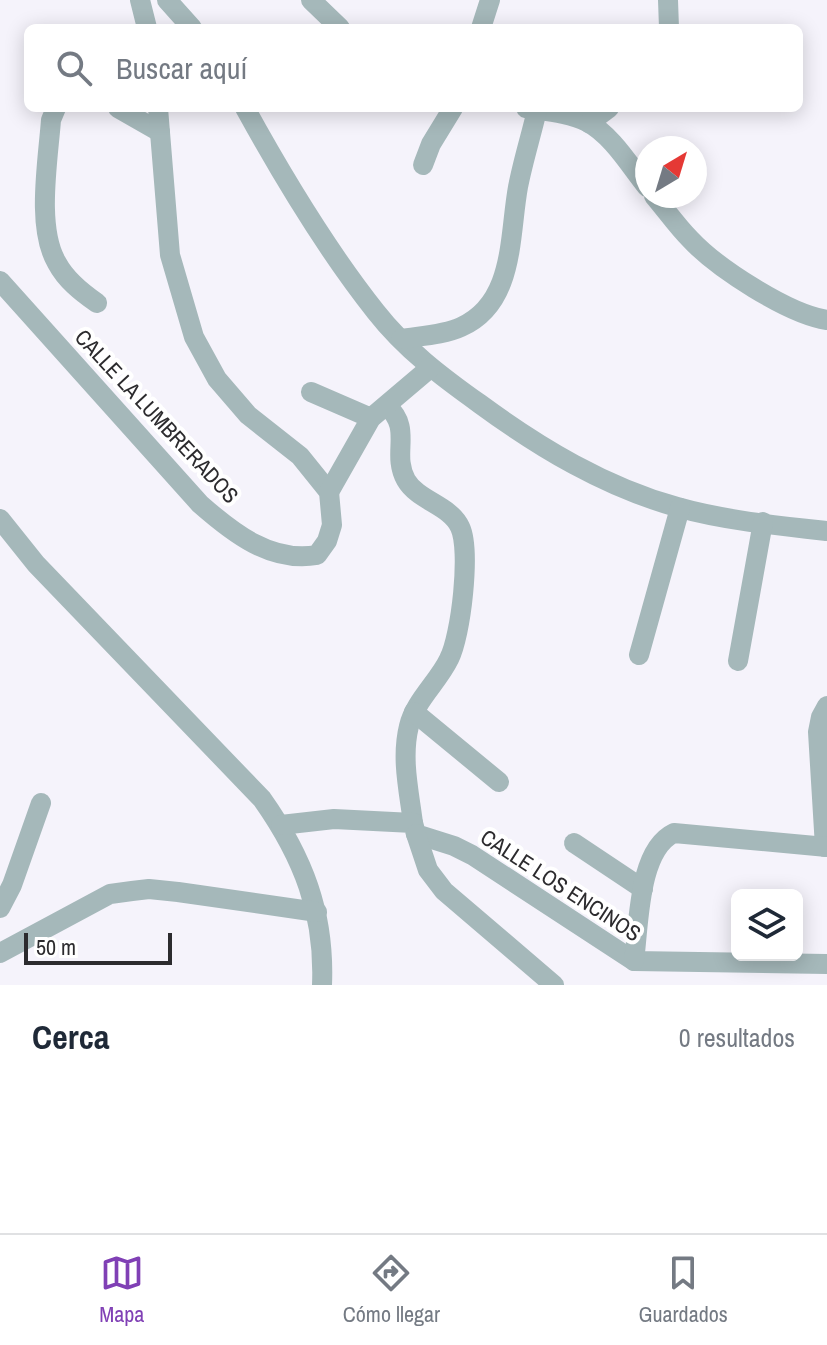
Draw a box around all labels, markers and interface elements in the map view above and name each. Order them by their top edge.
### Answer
search box [24,24,803,112]
icon: search [52,46,96,90]
text: Buscar aquí [116,48,247,88]
north arrow [635,136,707,208]
street label: CALLE LA LUMBRERADOS [68,323,246,509]
street label: CALLE LOS ENCINOS [475,822,647,948]
map controls [731,889,803,961]
button: layers [731,889,803,961]
scale bar [24,929,172,965]
text: 50 m [36,932,76,962]
text: Cerca [32,1014,110,1060]
text: 0 resultados [679,1020,795,1055]
tab: Mapa [99,1251,144,1329]
tab: Cómo llegar [343,1251,440,1329]
tab: Guardados [639,1251,728,1329]

